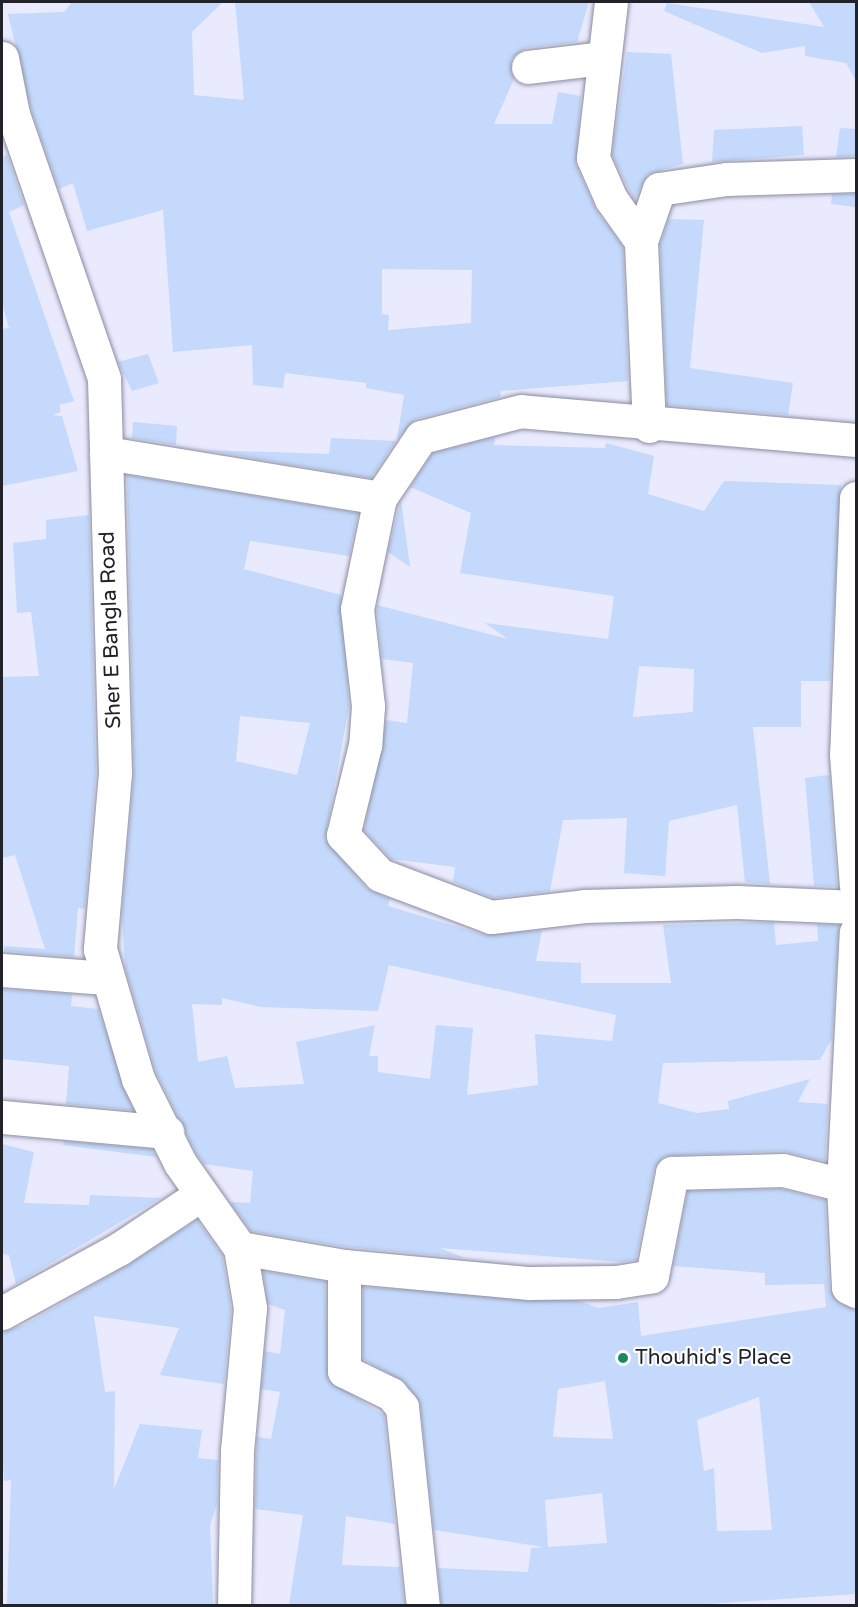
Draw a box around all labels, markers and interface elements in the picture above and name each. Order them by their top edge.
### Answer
street label: Sher E Bangla Road [95,531,127,729]
place label: Thouhid's Place [635,1345,791,1371]
marker: Thouhid's Place [616,1351,630,1365]

